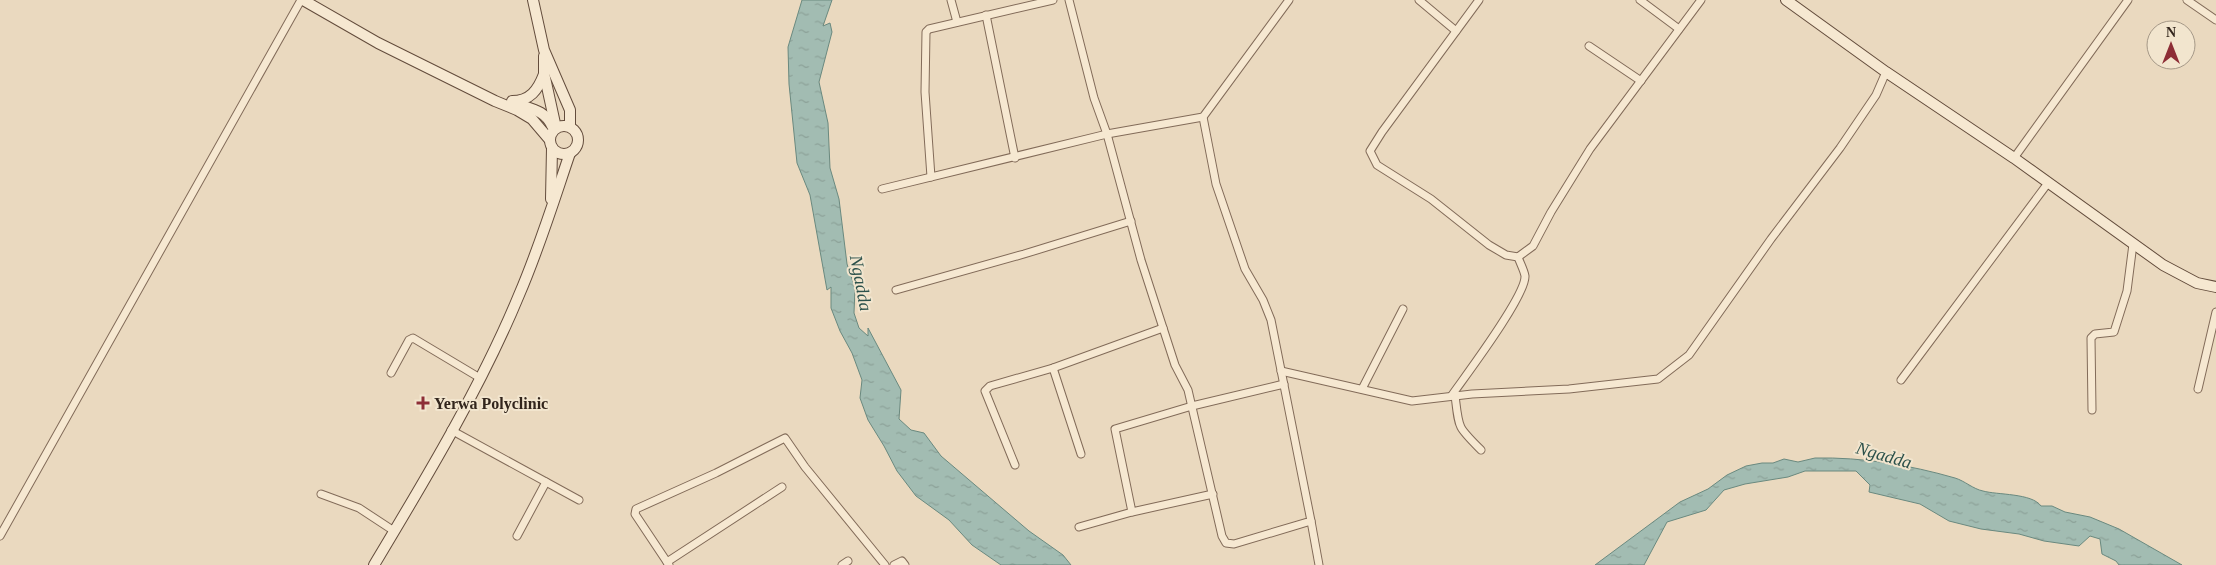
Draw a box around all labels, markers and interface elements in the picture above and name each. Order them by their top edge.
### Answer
north arrow [2146,20,2196,70]
text: N [2166,25,2176,40]
water label: Ngadda [846,252,876,313]
place label: Yerwa Polyclinic [434,395,548,413]
marker: Yerwa Polyclinic [416,396,430,410]
water label: Ngadda [1853,437,1914,472]

